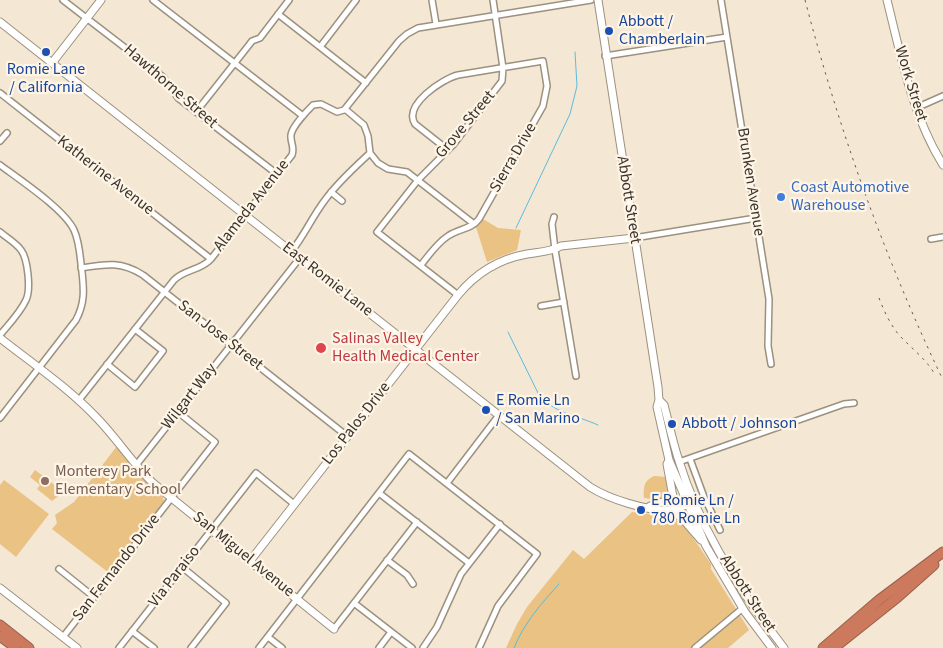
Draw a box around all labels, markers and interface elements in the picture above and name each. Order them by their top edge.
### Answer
place label: Abbott / Chamberlain [619,12,705,50]
marker: Abbott / Chamberlain [603,25,615,37]
street label: Hawthorne Street [119,41,221,133]
street label: Work Street [889,44,931,124]
marker: Romie Lane / California [40,46,52,58]
place label: Romie Lane / California [7,60,85,98]
street label: Grove Street [432,87,500,163]
street label: Sierra Drive [486,120,542,196]
street label: Brunken Avenue [732,127,768,237]
street label: Katherine Avenue [53,132,157,220]
street label: Abbott Street [612,155,644,245]
street label: Alameda Avenue [210,156,294,256]
place label: Coast Automotive Warehouse [791,178,909,216]
marker: Coast Automotive Warehouse [775,191,787,203]
street label: East Romie Lane [278,239,376,321]
street label: San Jose Street [174,297,266,375]
place label: Salinas Valley Health Medical Center [332,329,479,367]
marker: Salinas Valley Health Medical Center [314,341,328,355]
street label: Wilgart Way [158,360,222,434]
street label: Los Palos Drive [319,379,395,469]
place label: E Romie Ln / San Marino [496,391,580,429]
marker: E Romie Ln / San Marino [480,404,492,416]
place label: Abbott / Johnson [682,414,797,434]
marker: Abbott / Johnson [666,418,678,430]
place label: Monterey Park Elementary School [55,462,181,500]
marker: Monterey Park Elementary School [39,475,51,487]
place label: E Romie Ln / 780 Romie Ln [651,491,741,529]
marker: E Romie Ln / 780 Romie Ln [635,504,647,516]
street label: San Miguel Avenue [188,508,298,602]
street label: San Fernando Drive [69,511,165,625]
street label: Via Paraiso [145,543,205,611]
street label: Abbott Street [715,552,779,636]

